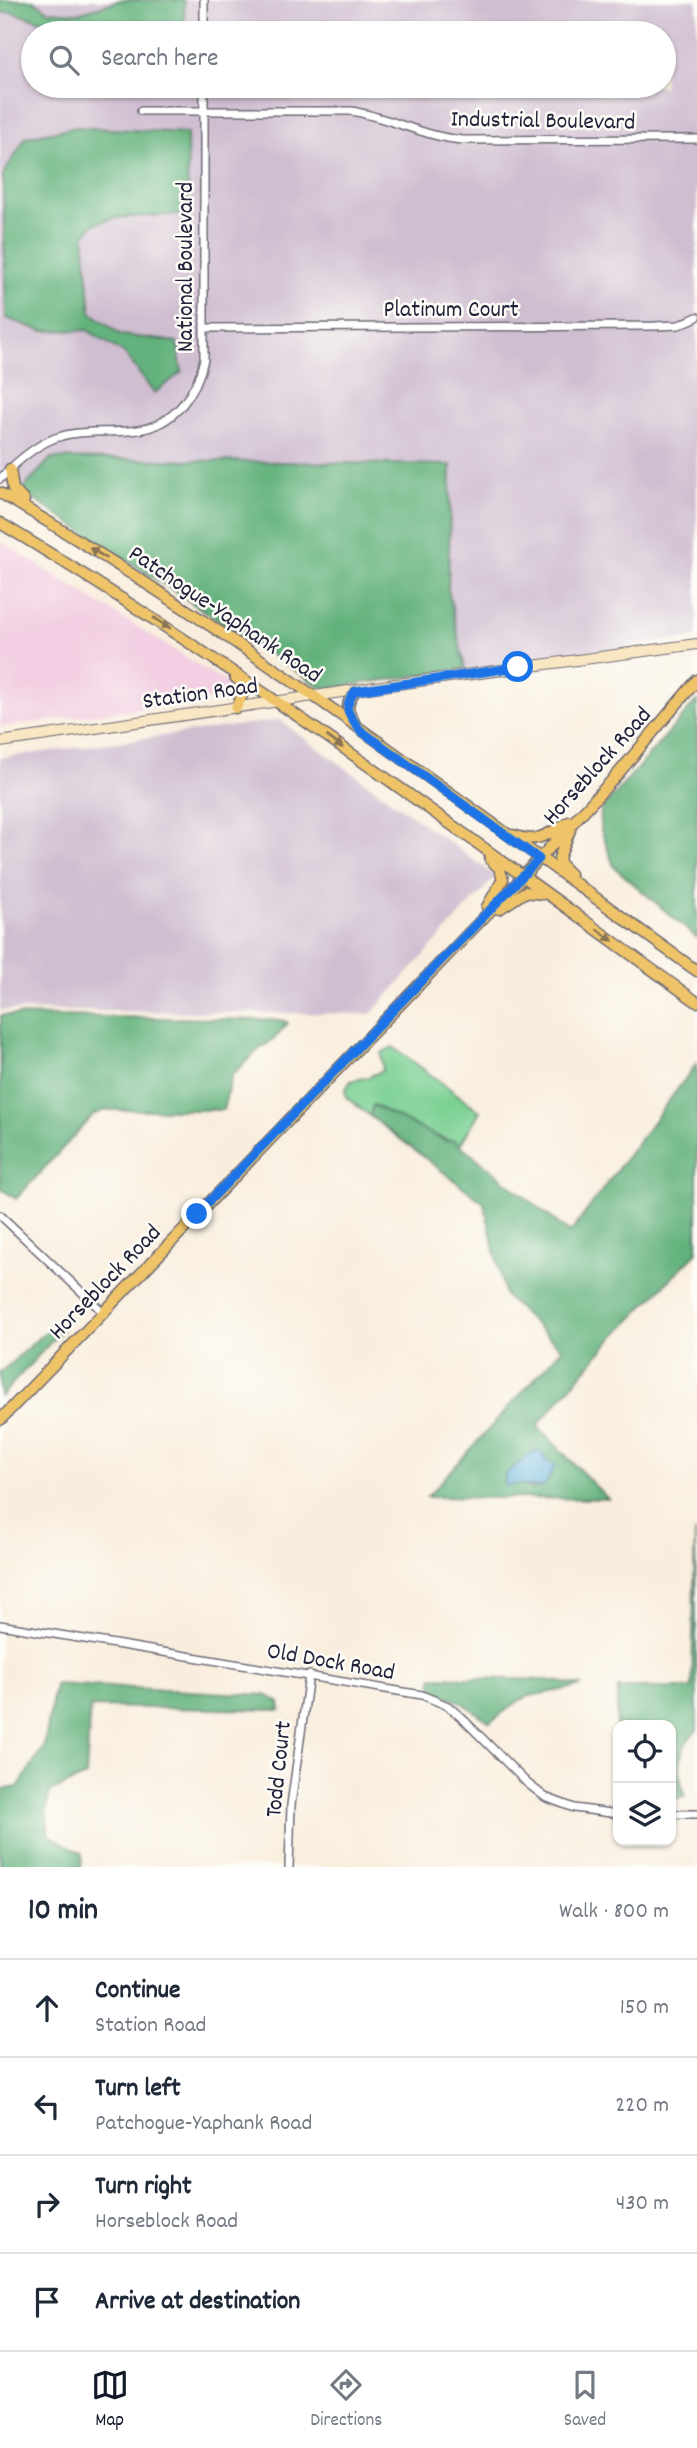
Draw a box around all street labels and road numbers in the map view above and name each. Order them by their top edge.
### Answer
street label: Industrial Boulevard [450,103,636,141]
street label: National Boulevard [170,182,204,352]
street label: Platinum Court [383,294,519,328]
street label: Patchogue-Yaphank Road [121,538,328,693]
street label: Station Road [141,670,260,720]
street label: Horseblock Road [536,700,661,834]
street label: Horseblock Road [42,1218,170,1349]
street label: Old Dock Road [264,1635,397,1691]
street label: Todd Court [258,1719,302,1819]

